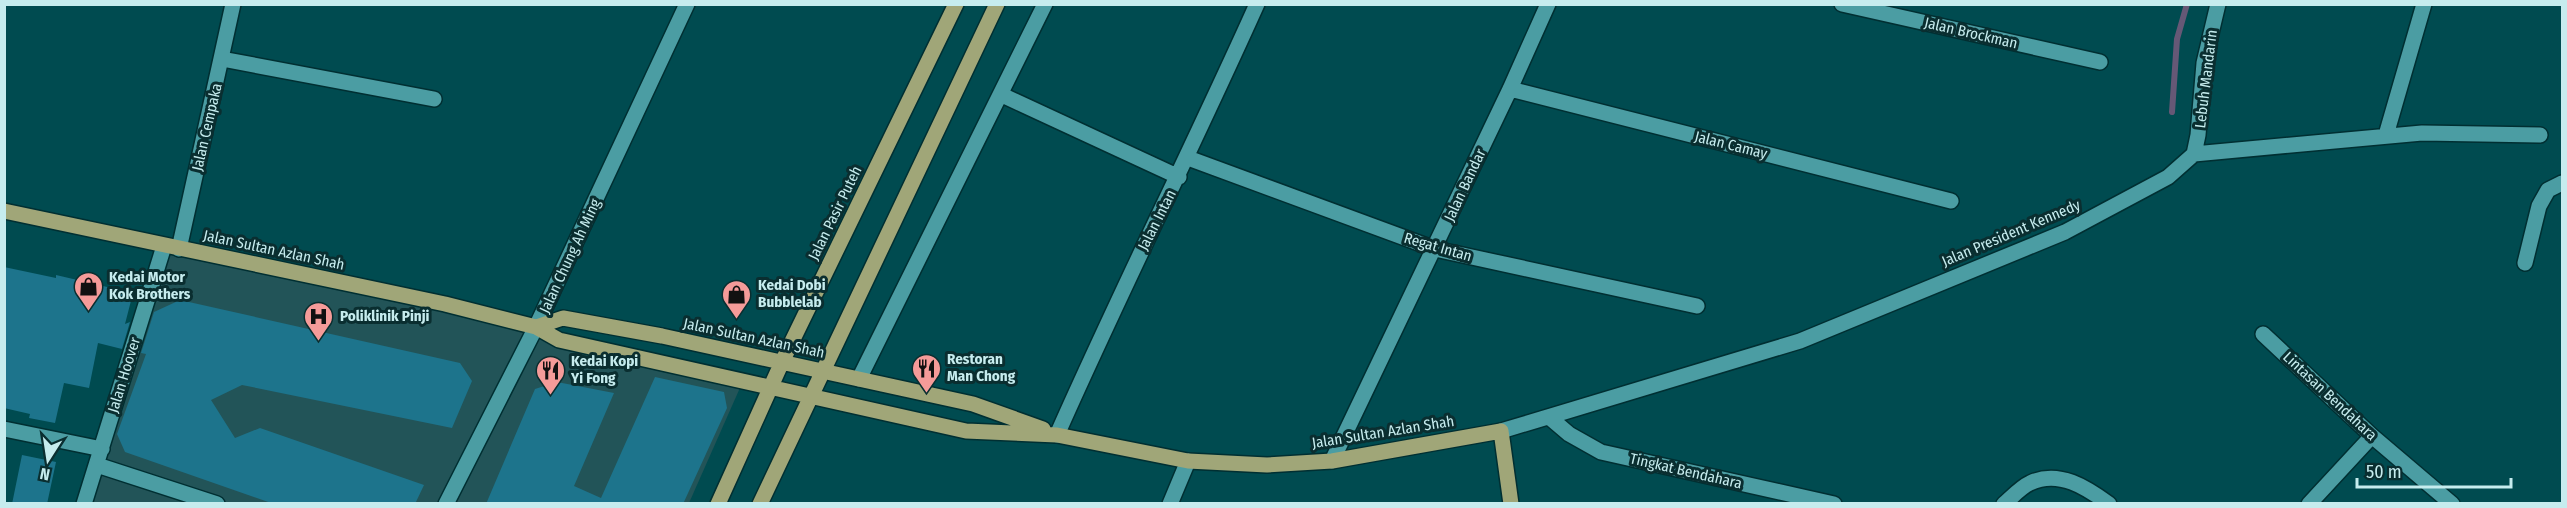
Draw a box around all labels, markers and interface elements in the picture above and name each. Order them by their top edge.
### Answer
street label: Jalan Brockman [1923,14,2019,52]
street label: Lebuh Mandarin [2191,29,2221,129]
street label: Jalan Cempaka [188,81,226,173]
street label: Jalan Camay [1693,127,1769,163]
street label: Jalan Bandar [1440,145,1490,224]
street label: Jalan Pasir Puteh [804,163,866,263]
street label: Jalan Intan [1134,187,1180,253]
street label: Jalan Chung Ah Ming [536,196,604,316]
street label: Jalan President Kennedy [1939,196,2083,270]
street label: Jalan Sultan Azlan Shah [202,226,346,274]
street label: Regat Intan [1402,229,1474,265]
place label: Kedai Motor Kok Brothers [109,268,191,303]
shop icon: Kedai Motor Kok Brothers [72,270,104,312]
place label: Kedai Dobi Bubblelab [758,276,826,311]
shop icon: Kedai Dobi Bubblelab [721,278,753,320]
hospital icon: Poliklinik Pinji [303,300,335,342]
place label: Poliklinik Pinji [340,307,430,325]
street label: Jalan Sultan Azlan Shah [682,314,826,362]
street label: Jalan Hoover [104,334,144,415]
street label: Lintasan Bendahara [2279,348,2381,444]
place label: Restoran Man Chong [947,350,1016,385]
place label: Kedai Kopi Yi Fong [570,352,638,387]
restaurant icon: Restoran Man Chong [910,352,942,394]
restaurant icon: Kedai Kopi Yi Fong [534,354,566,396]
street label: Jalan Sultan Azlan Shah [1311,412,1455,452]
north arrow [18,430,78,490]
street label: Tingkat Bendahara [1628,449,1744,493]
scale bar [2357,451,2512,489]
text: 50 m [2366,461,2402,483]
text: N [38,464,52,484]

